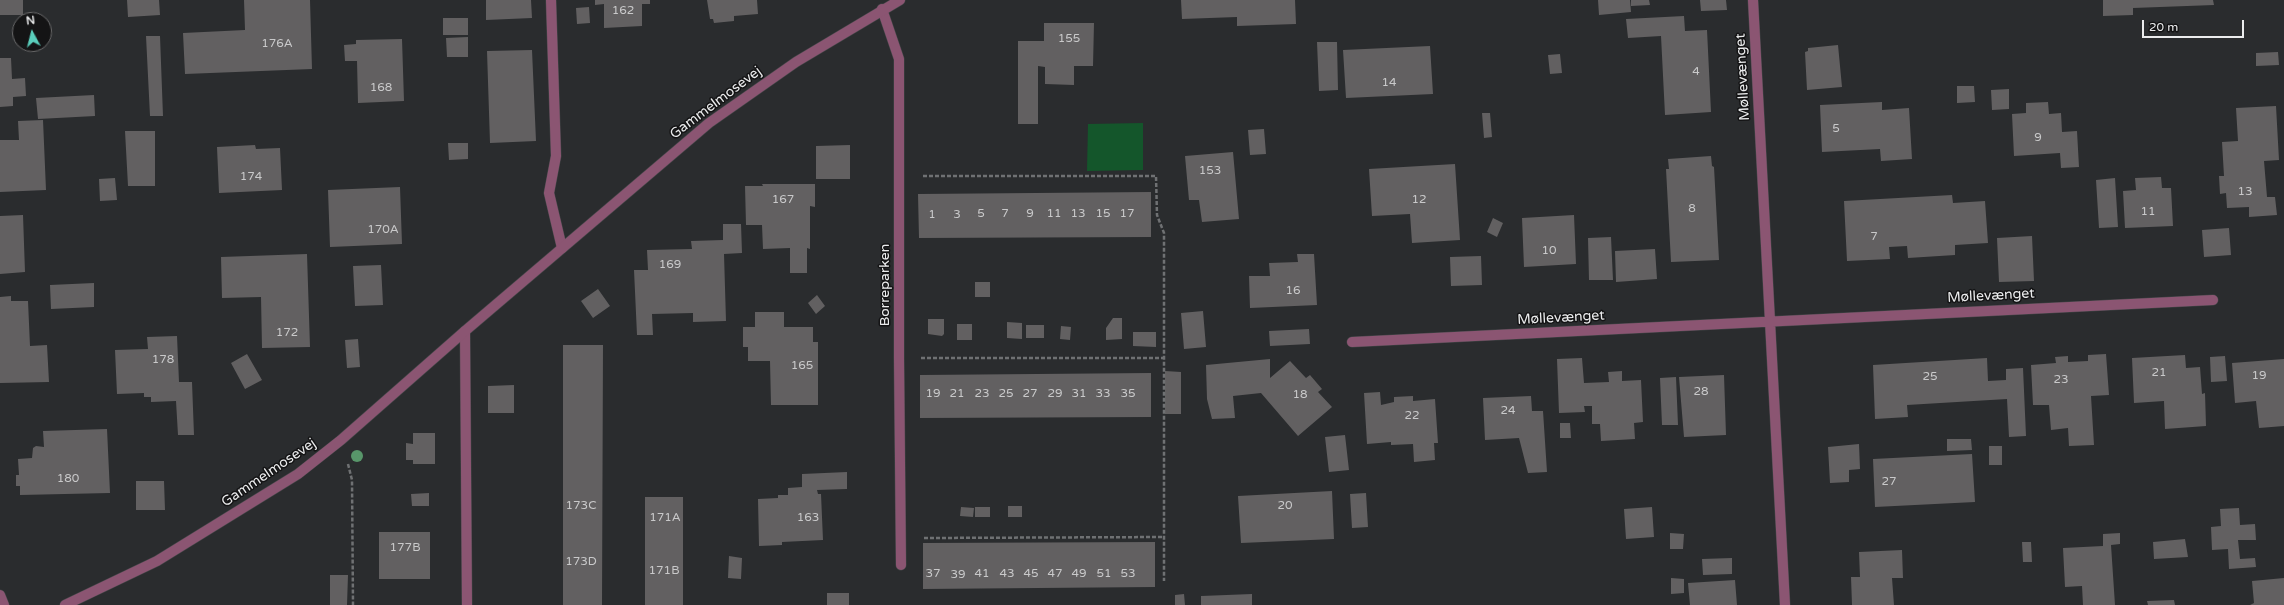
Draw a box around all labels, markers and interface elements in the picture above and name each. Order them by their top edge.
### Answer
house number: 162 [612,4,634,18]
north arrow [12,12,52,52]
scale bar [2144,12,2246,38]
text: N [25,14,36,28]
text: 20 m [2149,20,2178,34]
house number: 155 [1058,32,1080,46]
street label: Møllevænget [1732,33,1754,121]
house number: 176A [261,37,293,51]
street label: Gammelmosevej [667,63,765,143]
house number: 4 [1692,65,1700,79]
house number: 14 [1381,76,1397,90]
house number: 168 [370,81,392,95]
house number: 5 [1832,122,1840,136]
house number: 9 [2034,131,2042,145]
house number: 153 [1199,164,1221,178]
house number: 174 [240,170,262,184]
house number: 13 [2237,185,2253,199]
house number: 167 [772,193,794,207]
house number: 12 [1411,193,1427,207]
house number: 8 [1688,202,1696,216]
house number: 11 [2140,205,2156,219]
house number: 5 [977,207,985,221]
house number: 7 [1001,207,1009,221]
house number: 9 [1026,207,1034,221]
house number: 11 [1046,207,1062,221]
house number: 13 [1070,207,1086,221]
house number: 15 [1095,207,1111,221]
house number: 17 [1119,207,1135,221]
house number: 1 [928,208,936,222]
house number: 3 [953,208,961,222]
house number: 170A [367,223,399,237]
house number: 7 [1870,230,1878,244]
street label: Borreparken [877,244,893,326]
house number: 10 [1541,244,1557,258]
house number: 169 [659,258,681,272]
house number: 16 [1285,284,1301,298]
street label: Møllevænget [1947,285,2035,307]
street label: Møllevænget [1517,307,1605,329]
house number: 172 [276,326,298,340]
house number: 178 [152,353,174,367]
house number: 165 [791,359,813,373]
house number: 21 [2151,366,2167,380]
house number: 19 [2251,369,2267,383]
house number: 25 [1922,370,1938,384]
house number: 23 [2053,373,2069,387]
house number: 28 [1693,385,1709,399]
house number: 19 [925,387,941,401]
house number: 21 [949,387,965,401]
house number: 23 [974,387,990,401]
house number: 25 [998,387,1014,401]
house number: 27 [1022,387,1038,401]
house number: 29 [1047,387,1063,401]
house number: 31 [1071,387,1087,401]
house number: 33 [1095,387,1111,401]
house number: 35 [1120,387,1136,401]
house number: 18 [1292,388,1308,402]
house number: 24 [1500,404,1516,418]
house number: 22 [1404,409,1420,423]
street label: Gammelmosevej [219,435,319,511]
house number: 180 [57,472,79,486]
house number: 27 [1881,475,1897,489]
house number: 173C [566,499,596,513]
house number: 20 [1277,499,1293,513]
house number: 171A [649,511,681,525]
house number: 163 [797,511,819,525]
house number: 177B [390,541,420,555]
house number: 173D [565,555,597,569]
house number: 171B [649,564,679,578]
house number: 37 [925,567,941,581]
house number: 41 [974,567,990,581]
house number: 43 [999,567,1015,581]
house number: 45 [1023,567,1039,581]
house number: 47 [1047,567,1063,581]
house number: 49 [1071,567,1087,581]
house number: 51 [1096,567,1112,581]
house number: 53 [1120,567,1136,581]
house number: 39 [950,568,966,582]

